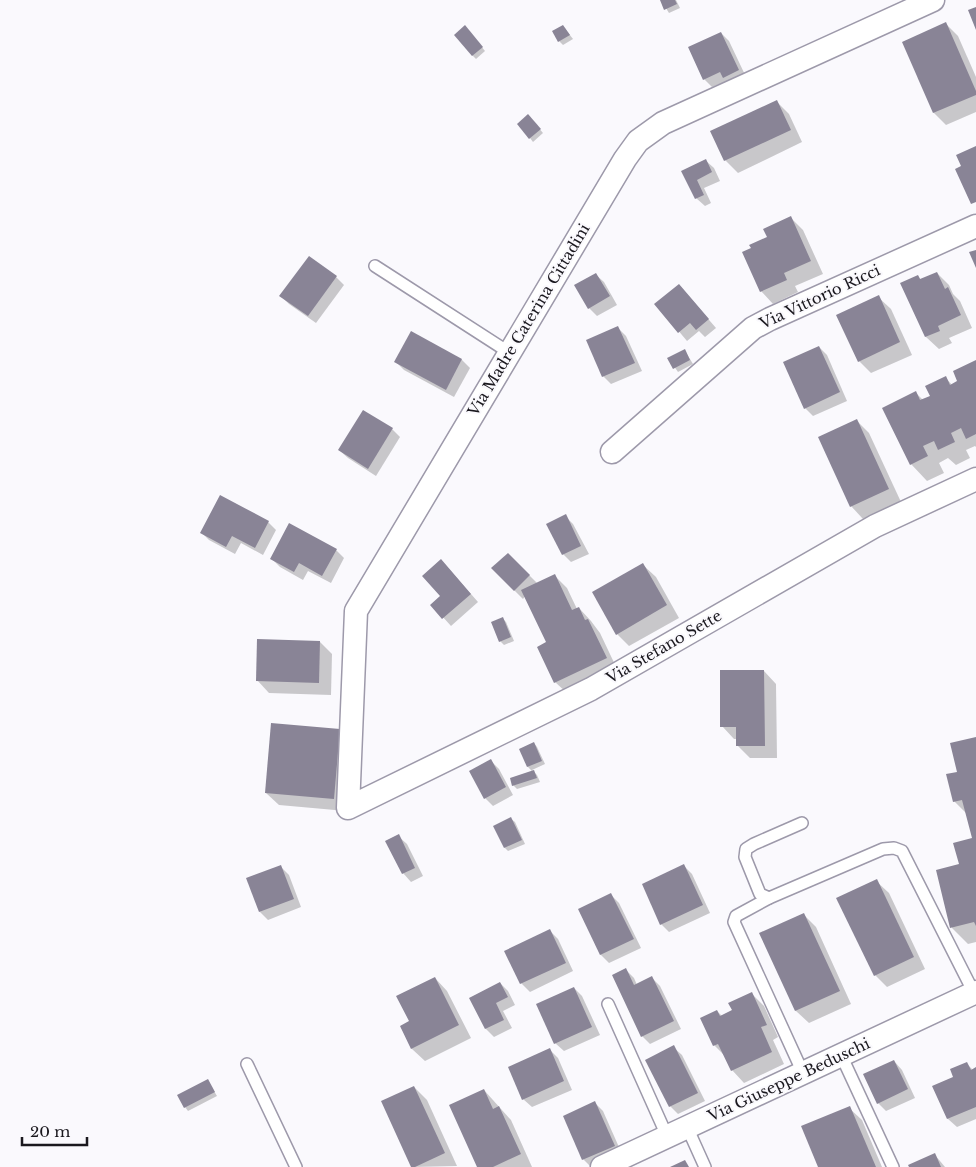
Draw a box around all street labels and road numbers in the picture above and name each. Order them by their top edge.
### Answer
street label: Via Madre Caterina Cittadini [463,220,594,420]
street label: Via Vittorio Ricci [756,260,883,333]
street label: Via Stefano Sette [602,606,725,688]
street label: Via Giuseppe Beduschi [704,1034,873,1126]

